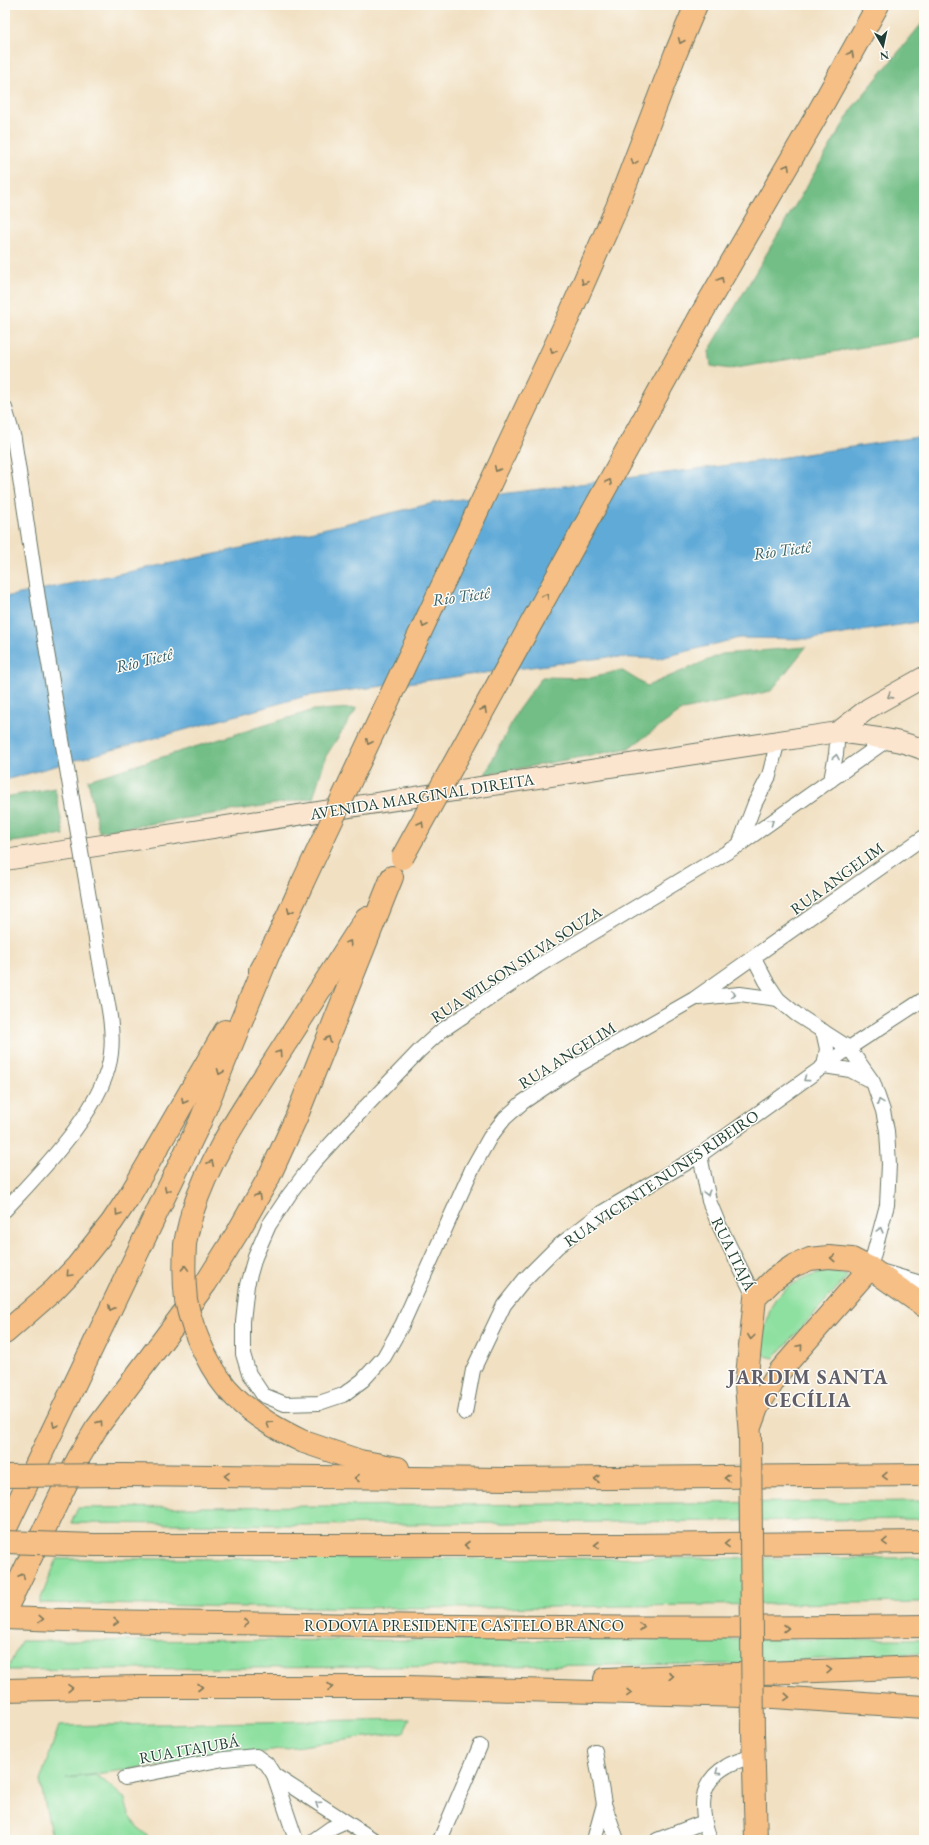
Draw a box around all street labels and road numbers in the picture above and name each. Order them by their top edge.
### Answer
street label: AVENIDA MARGINAL DIREITA [307,768,537,825]
street label: RUA ANGELIM [786,837,888,920]
street label: RUA WILSON SILVA SOUZA [427,901,607,1028]
street label: RUA ANGELIM [515,1017,620,1094]
street label: RUA VICENTE NUNES RIBEIRO [560,1105,763,1252]
street label: RUA ITAJÁ [707,1214,761,1296]
street label: RODOVIA PRESIDENTE CASTELO BRANCO [304,1615,624,1636]
street label: RUA ITAJUBÁ [137,1730,242,1769]

